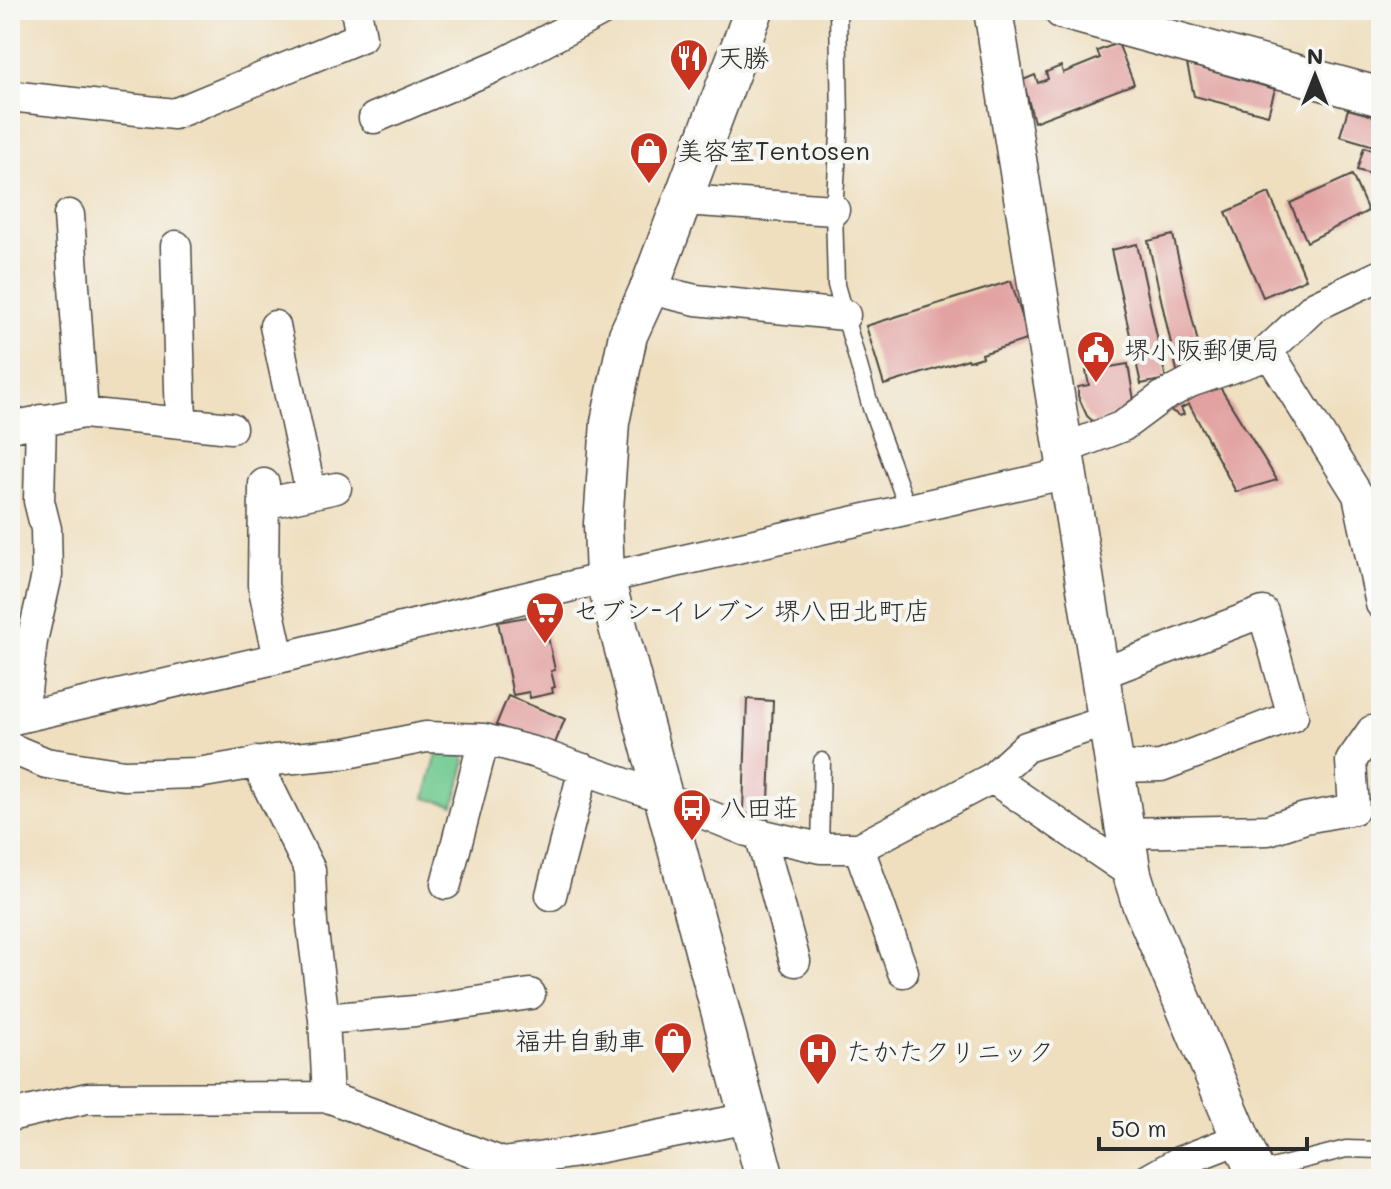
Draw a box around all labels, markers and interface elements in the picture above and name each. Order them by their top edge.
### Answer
north arrow [1275,36,1355,116]
restaurant icon: 天勝 [668,37,710,92]
place label: 天勝 [717,40,769,74]
text: N [1307,41,1323,70]
shop icon: 美容室Tentosen [628,130,670,185]
place label: 美容室Tentosen [677,133,870,167]
public building icon: 堺小阪郵便局 [1075,329,1117,384]
place label: 堺小阪郵便局 [1124,332,1280,366]
supermarket icon: セブン-イレブン 堺八田北町店 [524,590,566,645]
place label: セブン-イレブン 堺八田北町店 [573,593,930,627]
bus stop icon: 八田荘 [671,787,713,842]
place label: 八田荘 [720,790,798,824]
shop icon: 福井自動車 [652,1020,694,1075]
place label: 福井自動車 [515,1023,645,1057]
hospital icon: たかたクリニック [797,1031,839,1086]
place label: たかたクリニック [846,1034,1054,1068]
scale bar [1099,1101,1307,1151]
text: 50 m [1111,1112,1167,1143]

